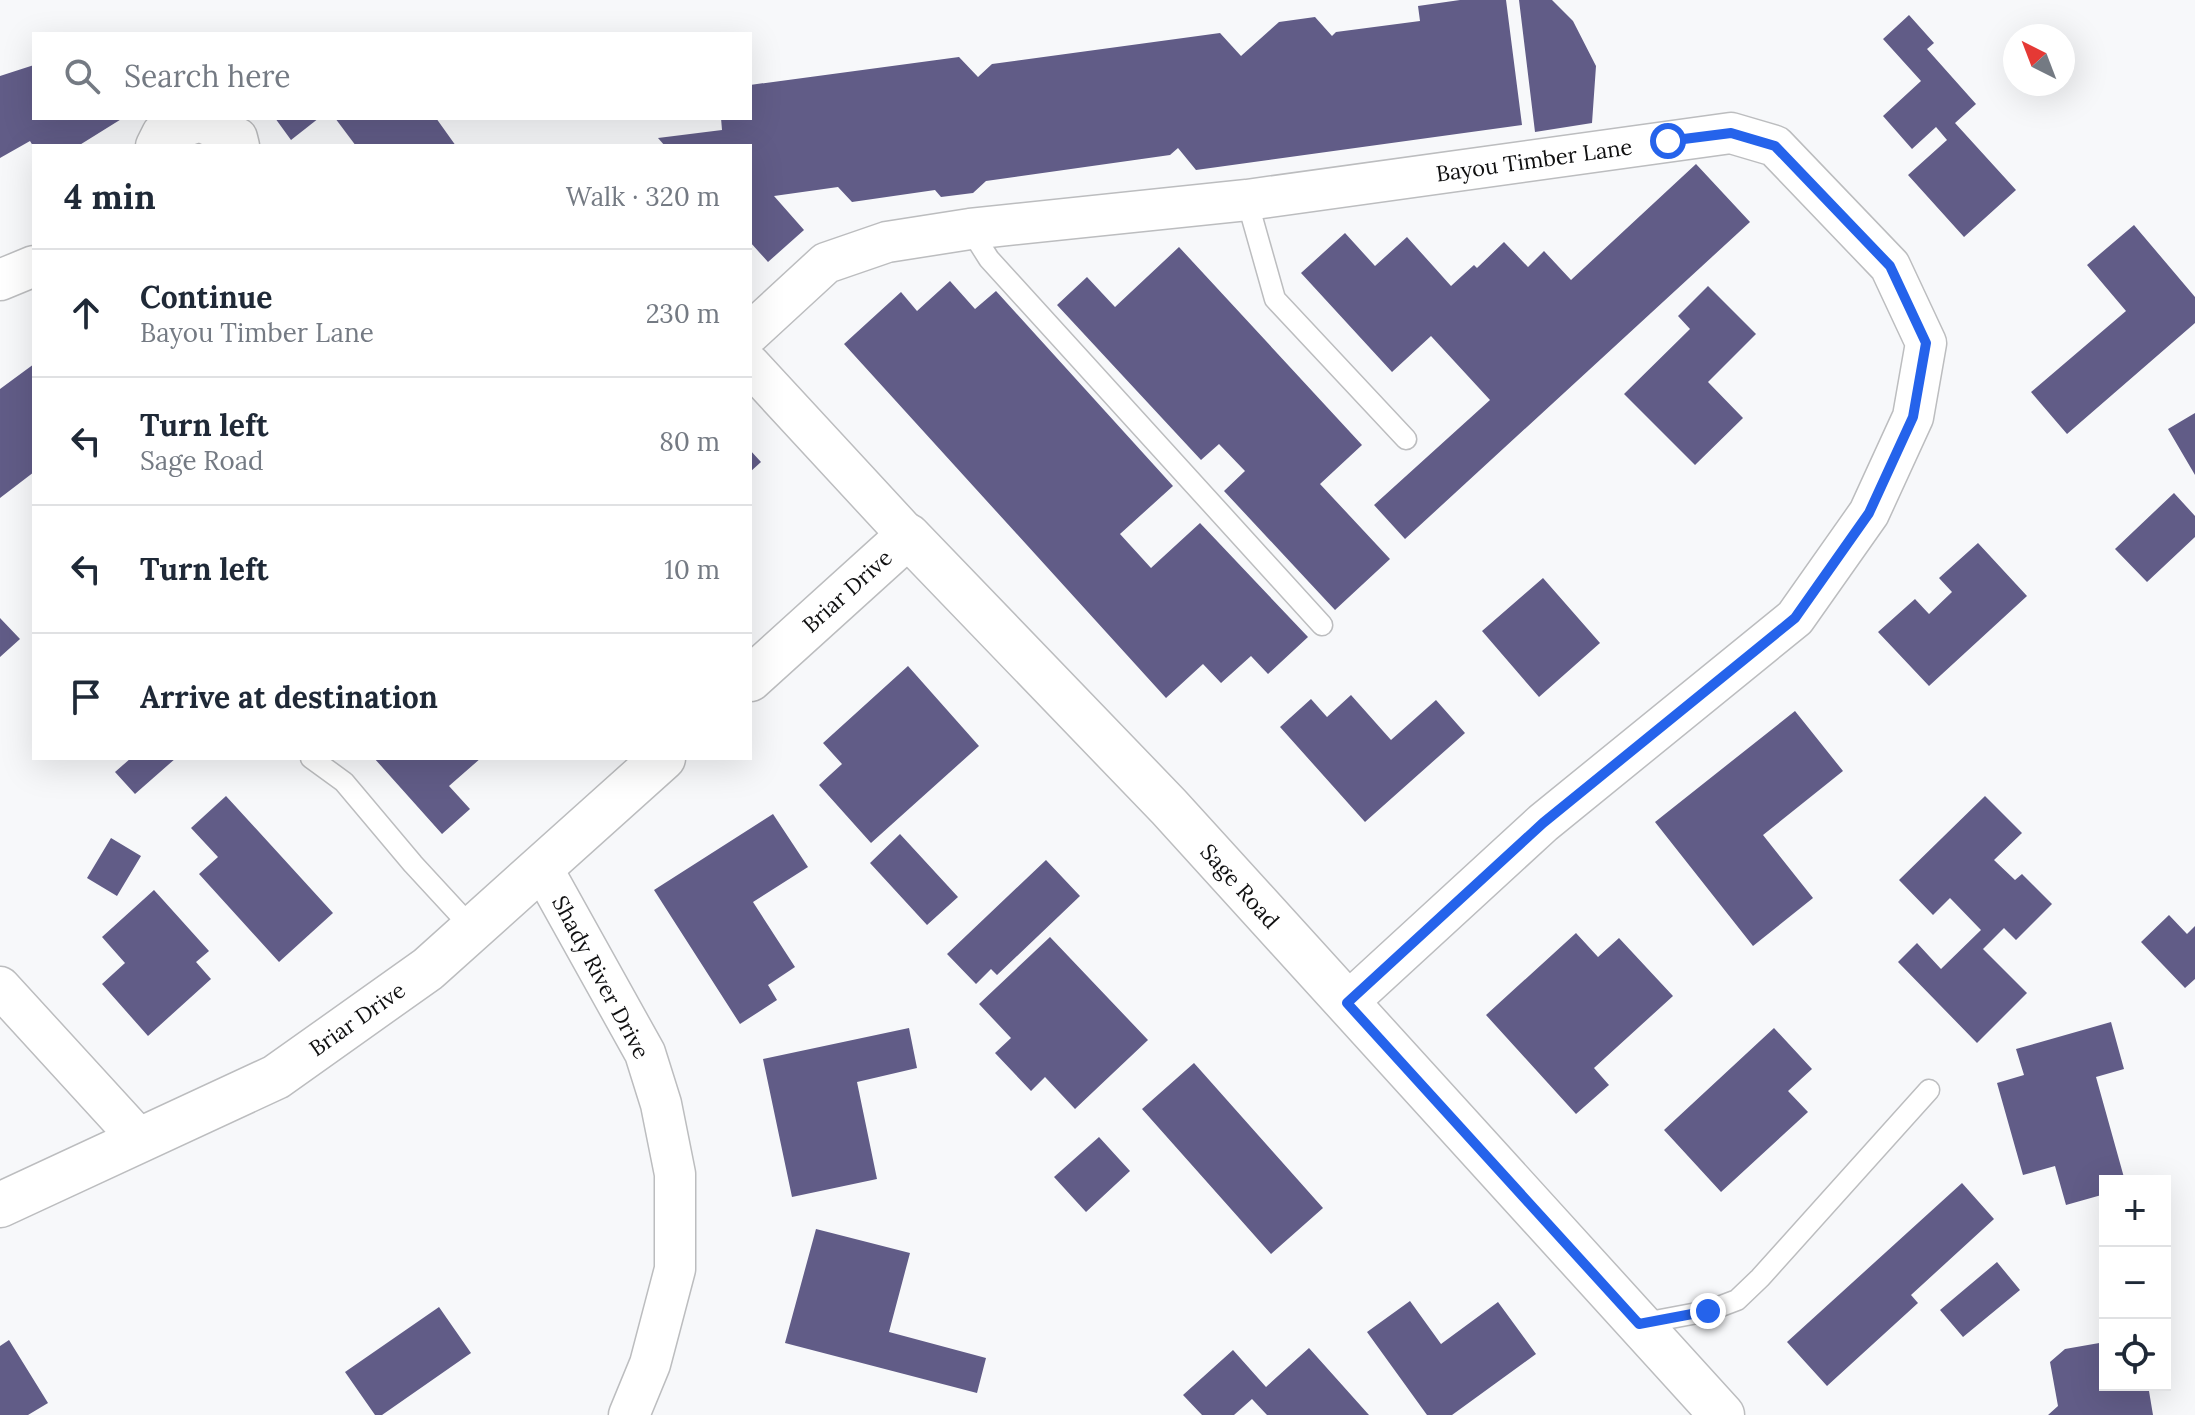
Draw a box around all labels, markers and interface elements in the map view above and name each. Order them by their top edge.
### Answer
north arrow [2003,24,2075,96]
search box [32,32,752,120]
icon: search [60,54,104,98]
text: Search here [124,57,291,95]
route start [1650,123,1686,159]
street label: Bayou Timber Lane [1434,132,1634,188]
text: 4 min [64,175,156,218]
text: Walk · 320 m [566,180,720,213]
text: Continue [140,278,272,316]
icon: ahead [64,291,108,335]
text: 230 m [646,297,720,330]
text: Bayou Timber Lane [140,316,374,349]
text: Turn left [140,406,268,444]
icon: left [64,419,108,463]
text: 80 m [659,425,720,458]
text: Sage Road [140,444,264,477]
street label: Briar Drive [796,543,898,639]
icon: left [64,547,108,591]
text: Turn left [140,550,268,588]
text: 10 m [664,553,720,586]
icon: arrive [64,675,108,719]
text: Arrive at destination [140,678,438,716]
street label: Sage Road [1195,838,1285,934]
street label: Shady River Drive [546,891,656,1063]
street label: Briar Drive [304,976,411,1062]
map controls [2099,1175,2171,1391]
button: + [2099,1175,2171,1247]
button: − [2099,1247,2171,1319]
route end [1690,1293,1726,1329]
button: locate [2099,1319,2171,1391]

